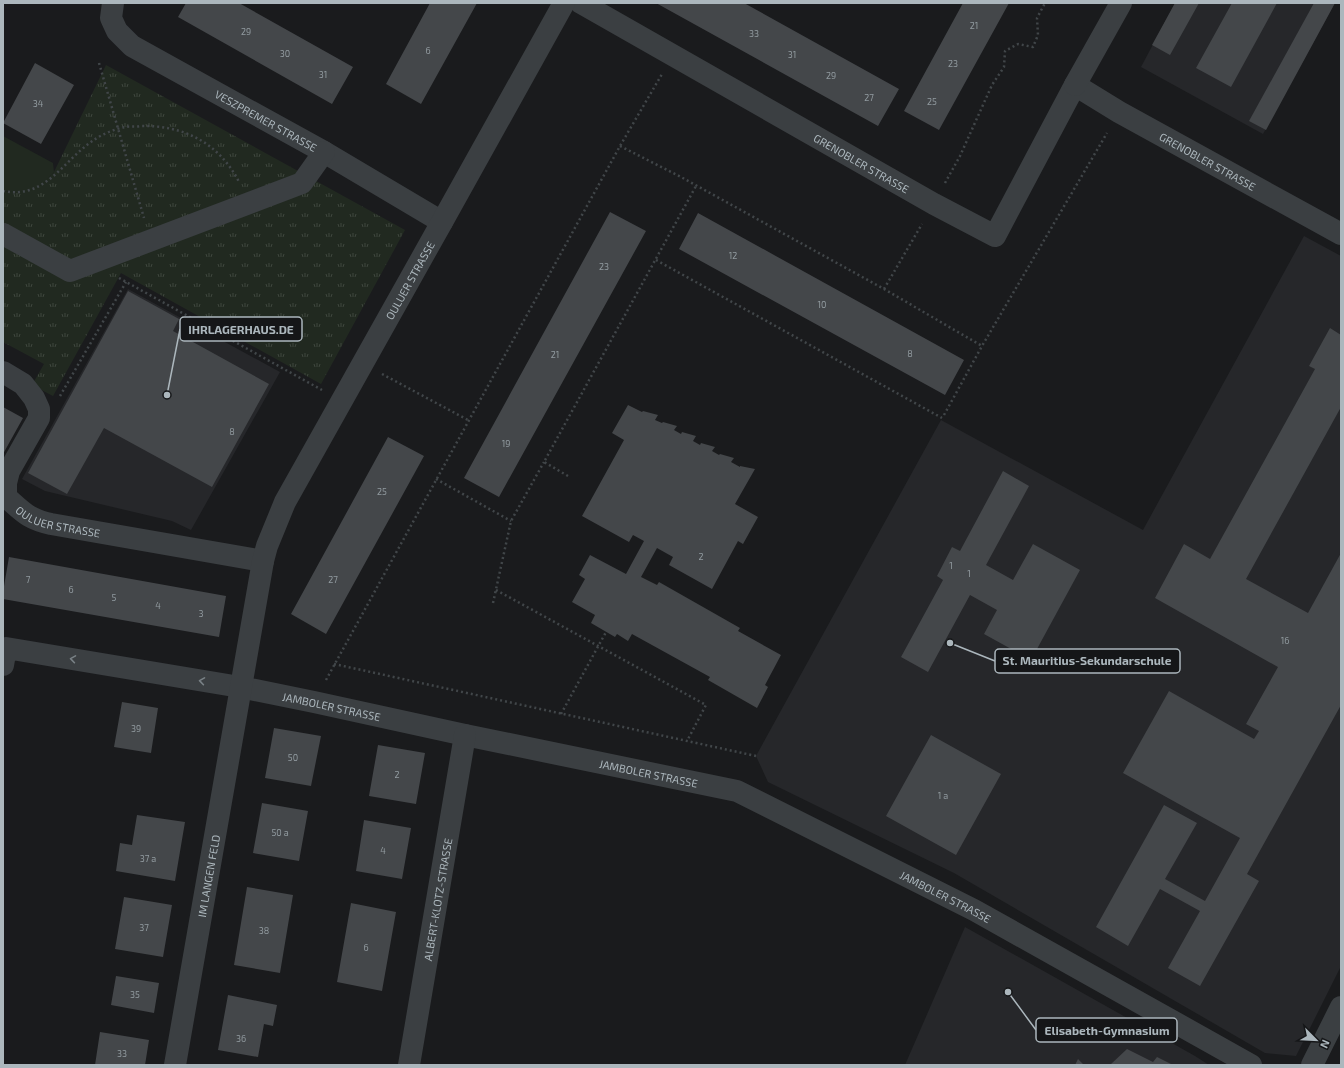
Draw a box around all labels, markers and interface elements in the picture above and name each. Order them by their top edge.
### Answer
house number: 21 [970,20,978,31]
house number: 29 [241,26,251,37]
house number: 33 [749,28,759,39]
house number: 6 [425,45,431,56]
house number: 30 [280,48,290,59]
house number: 31 [788,49,796,60]
house number: 23 [948,58,958,69]
house number: 31 [319,69,327,80]
house number: 29 [826,70,836,81]
street label: VESZPREMER STRASSE [213,87,320,153]
house number: 27 [864,92,874,103]
house number: 25 [927,96,937,107]
house number: 34 [33,98,44,109]
street label: GRENOBLER STRASSE [1158,129,1258,192]
street label: GRENOBLER STRASSE [812,131,912,195]
street label: OULUER STRASSE [382,239,436,322]
house number: 12 [729,250,737,261]
house number: 23 [599,261,609,272]
house number: 10 [817,299,827,310]
callout: IHRLAGERHAUS.DE [180,317,302,341]
text: IHRLAGERHAUS.DE [188,322,294,336]
house number: 8 [907,348,913,359]
house number: 21 [551,349,559,360]
house number: 8 [229,426,235,437]
house number: 19 [502,438,510,449]
house number: 25 [377,486,387,497]
street label: OULUER STRASSE [14,503,101,539]
house number: 2 [698,551,704,562]
house number: 1 [949,560,953,571]
house number: 1 [967,568,971,579]
house number: 7 [26,574,31,585]
house number: 27 [328,574,338,585]
house number: 6 [68,584,74,595]
house number: 5 [112,592,117,603]
house number: 4 [155,600,161,611]
house number: 3 [198,608,204,619]
house number: 16 [1281,635,1289,646]
callout: St. Mauritius-Sekundarschule [995,649,1180,673]
text: St. Mauritius-Sekundarschule [1003,653,1172,667]
one-way arrow [70,656,77,664]
one-way arrow [199,677,205,686]
street label: JAMBOLER STRASSE [281,689,382,723]
house number: 39 [131,723,141,734]
house number: 50 [288,752,298,763]
street label: JAMBOLER STRASSE [598,756,699,789]
house number: 2 [394,769,400,780]
house number: 1 a [938,790,948,801]
house number: 50 a [271,827,289,838]
street label: IM LANGEN FELD [194,834,222,918]
street label: ALBERT-KLOTZ-STRASSE [420,837,454,962]
house number: 4 [380,845,386,856]
house number: 37 a [140,853,156,864]
street label: JAMBOLER STRASSE [898,868,993,925]
house number: 37 [139,922,149,933]
house number: 38 [259,925,269,936]
house number: 6 [363,942,369,953]
house number: 35 [130,989,140,1000]
callout: Elisabeth-Gymnasium [1036,1018,1177,1042]
north arrow [1296,1020,1336,1060]
text: Elisabeth-Gymnasium [1045,1023,1169,1038]
house number: 36 [236,1033,246,1044]
text: N [1318,1038,1333,1051]
house number: 33 [117,1048,127,1059]

